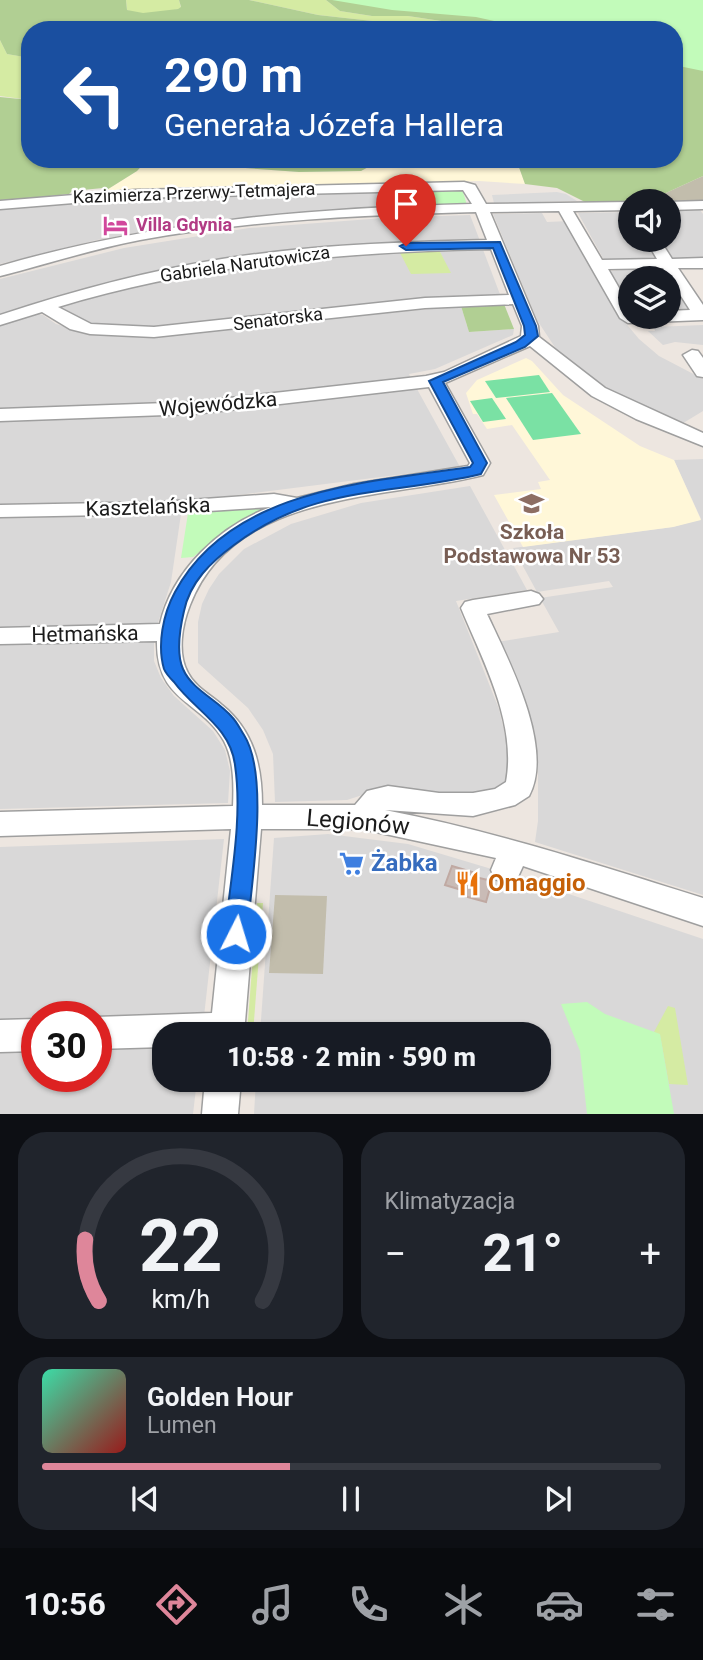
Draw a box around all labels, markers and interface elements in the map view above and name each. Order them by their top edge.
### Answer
text: 290 m [164,47,303,104]
icon: left [49,49,140,140]
text: Generała Józefa Hallera [164,106,504,144]
pin [376,174,436,246]
street label: Kazimierza Przerwy-Tetmajera [72,178,316,207]
icon: arrive [387,185,425,223]
map controls [618,189,681,329]
button: sound [618,189,681,252]
hotel icon: Villa Gdynia [102,211,130,239]
place label: Villa Gdynia [136,214,232,235]
street label: Gabriela Narutowicza [159,241,331,286]
button: layers [618,266,681,329]
street label: Senatorska [232,303,324,334]
street label: Wojewódzka [158,387,278,421]
school or university icon: Szkoła Podstawowa Nr 53 [518,489,546,517]
street label: Kasztelańska [85,493,211,521]
place label: Szkoła Podstawowa Nr 53 [443,520,621,568]
street label: Hetmańska [31,621,139,647]
street label: Legionów [305,804,411,840]
supermarket icon: Żabka [337,849,365,877]
place label: Żabka [371,849,438,877]
restaurant icon: Omaggio [454,869,482,897]
place label: Omaggio [488,869,586,897]
position arrow [199,897,273,971]
speed limit sign: 30 [21,1001,112,1092]
text: 10:58 · 2 min · 590 m [227,1042,476,1072]
text: Klimatyzacja [385,1188,515,1215]
text: 22 [138,1204,222,1290]
text: 21° [483,1223,563,1284]
text: − [385,1232,406,1276]
text: + [639,1232,661,1276]
text: km/h [151,1285,210,1314]
text: Golden Hour [147,1382,293,1412]
text: Lumen [147,1412,217,1439]
icon: previous [126,1480,164,1518]
icon: pause [332,1480,370,1518]
icon: next [539,1480,577,1518]
icon: directions [152,1580,201,1629]
icon: music [248,1580,297,1629]
icon: phone [344,1580,393,1629]
icon: climate [439,1580,488,1629]
icon: car [535,1580,584,1629]
icon: filters [631,1580,680,1629]
text: 10:56 [23,1585,106,1623]

